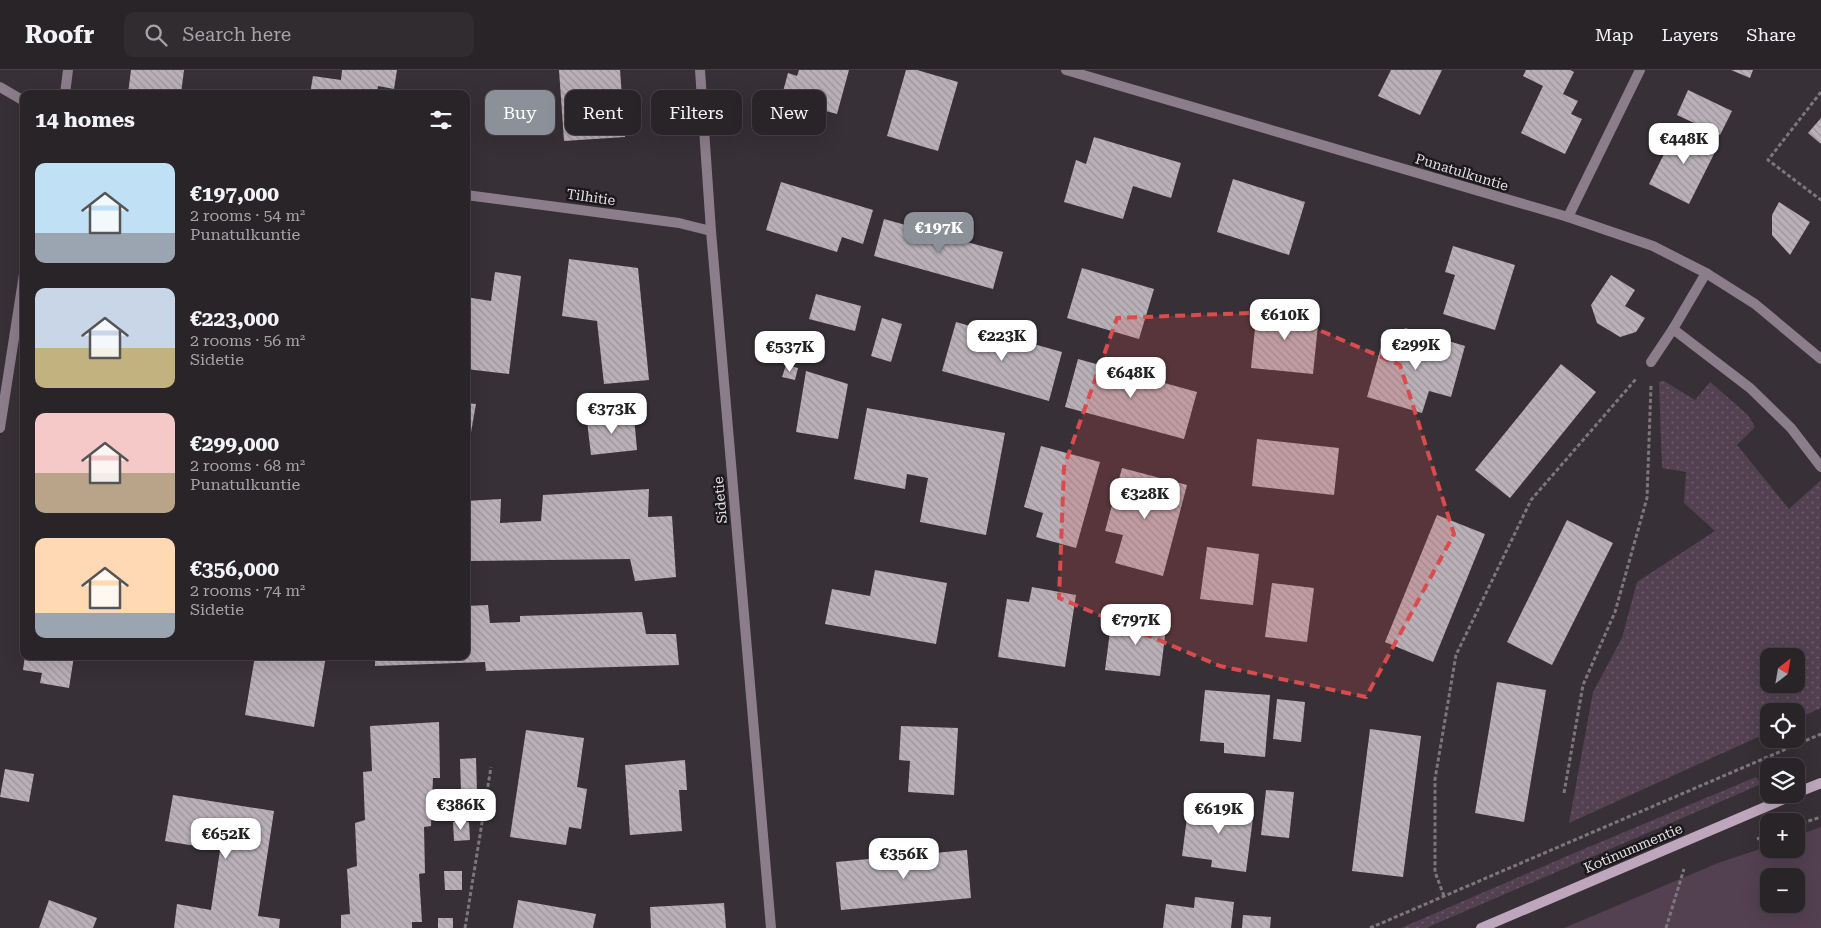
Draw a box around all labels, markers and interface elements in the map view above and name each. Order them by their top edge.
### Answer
search box [124,12,474,57]
text: Roofr [25,21,94,49]
icon: search [142,21,170,49]
text: Search here [182,23,291,46]
text: Map [1595,24,1634,45]
text: Layers [1662,24,1718,45]
text: Share [1746,24,1796,45]
chip: Buy [485,90,555,135]
chip: Rent [565,90,641,135]
chip: Filters [651,90,742,135]
chip: New [752,90,826,135]
icon: filters [427,106,455,134]
text: 14 homes [35,108,135,132]
pin: €448K [1649,122,1719,165]
text: €448K [1660,129,1708,148]
street label: Punatulkuntie [1413,150,1511,194]
text: €197,000 [190,182,279,206]
icon: home [75,183,135,243]
street label: Tilhitie [566,186,617,208]
text: 2 rooms · 54 m² [190,206,305,225]
pin: €197K [904,212,974,254]
text: €197K [915,218,963,237]
text: Punatulkuntie [190,225,300,244]
pin: €610K [1250,298,1320,341]
text: €610K [1261,305,1309,324]
text: €223,000 [190,307,279,331]
icon: home [75,308,135,368]
pin: €223K [967,320,1037,362]
text: €223K [978,326,1026,345]
pin: €299K [1381,328,1451,371]
pin: €537K [755,330,825,373]
text: 2 rooms · 56 m² [190,331,305,350]
text: €299K [1392,335,1440,354]
text: €537K [766,337,814,356]
text: Sidetie [190,350,244,369]
pin: €648K [1096,356,1166,399]
text: €648K [1107,363,1155,382]
pin: €373K [577,392,647,435]
text: €373K [588,399,636,418]
text: €299,000 [190,432,279,456]
icon: home [75,433,135,493]
text: 2 rooms · 68 m² [190,456,305,475]
text: Punatulkuntie [190,475,300,494]
street label: Sidetie [710,475,730,524]
pin: €328K [1110,478,1180,520]
text: €328K [1121,484,1169,503]
text: €356,000 [190,557,279,581]
icon: home [75,558,135,618]
text: 2 rooms · 74 m² [190,581,305,600]
text: Sidetie [190,600,244,619]
pin: €797K [1101,604,1171,646]
text: €797K [1112,610,1160,629]
north arrow [1760,648,1805,692]
map controls [1760,648,1805,913]
button: locate [1760,703,1805,748]
button: layers [1760,758,1805,803]
pin: €386K [426,788,496,831]
pin: €619K [1184,792,1254,835]
text: €386K [437,795,485,814]
text: €619K [1195,799,1243,818]
button: + [1760,813,1805,858]
pin: €652K [191,818,261,860]
street label: Kotinummentie [1581,820,1685,876]
text: €652K [202,824,250,843]
pin: €356K [869,838,939,880]
text: €356K [880,844,928,863]
button: − [1760,868,1805,913]

